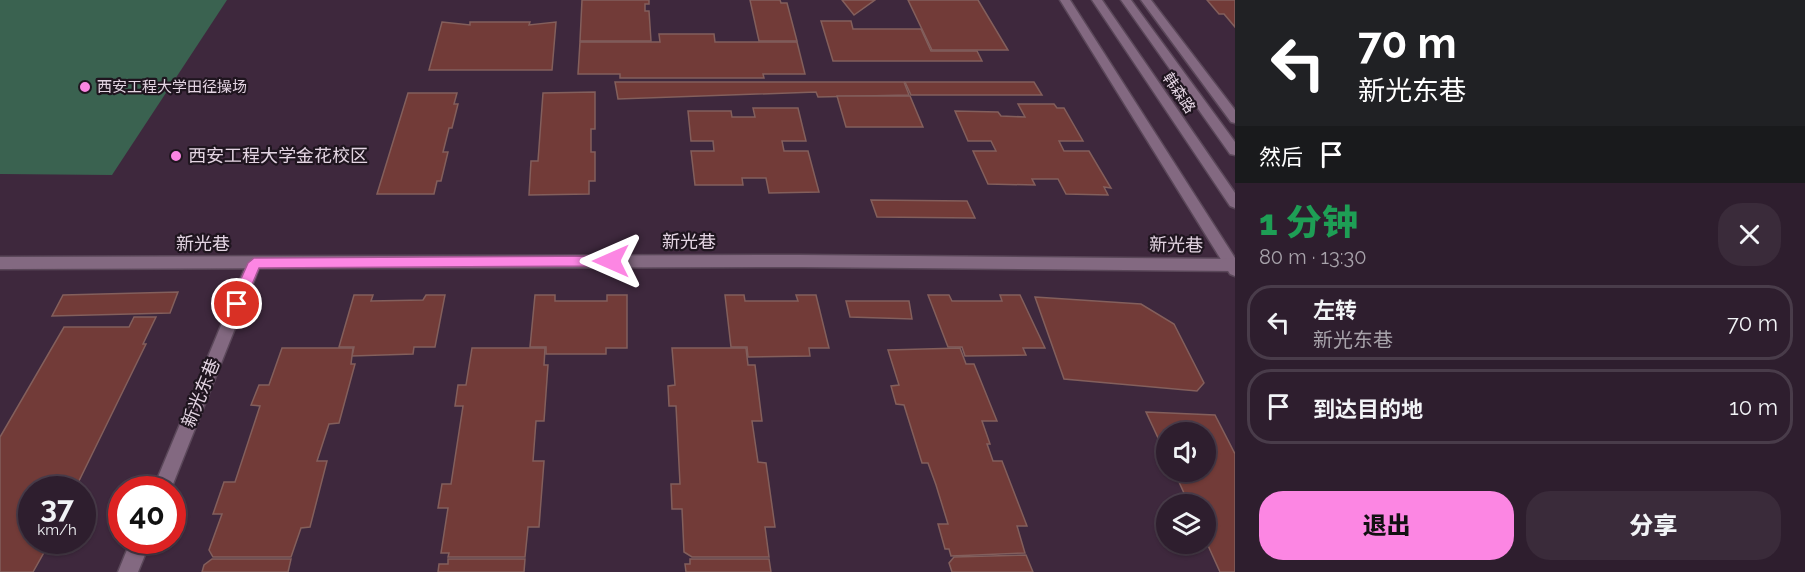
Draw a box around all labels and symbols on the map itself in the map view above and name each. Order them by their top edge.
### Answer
street label: 韩森路 [1159,69,1199,117]
place label: 西安工程大学田径操场 [97,78,247,96]
marker: 西安工程大学田径操场 [78,80,92,94]
place label: 西安工程大学金花校区 [188,145,368,166]
marker: 西安工程大学金花校区 [169,149,183,163]
position arrow [579,229,643,293]
street label: 新光巷 [662,231,716,252]
street label: 新光巷 [176,233,230,254]
street label: 新光巷 [1149,234,1203,255]
pin [211,278,262,329]
street label: 新光东巷 [177,356,224,430]
speed limit sign: 40 [108,476,186,554]

